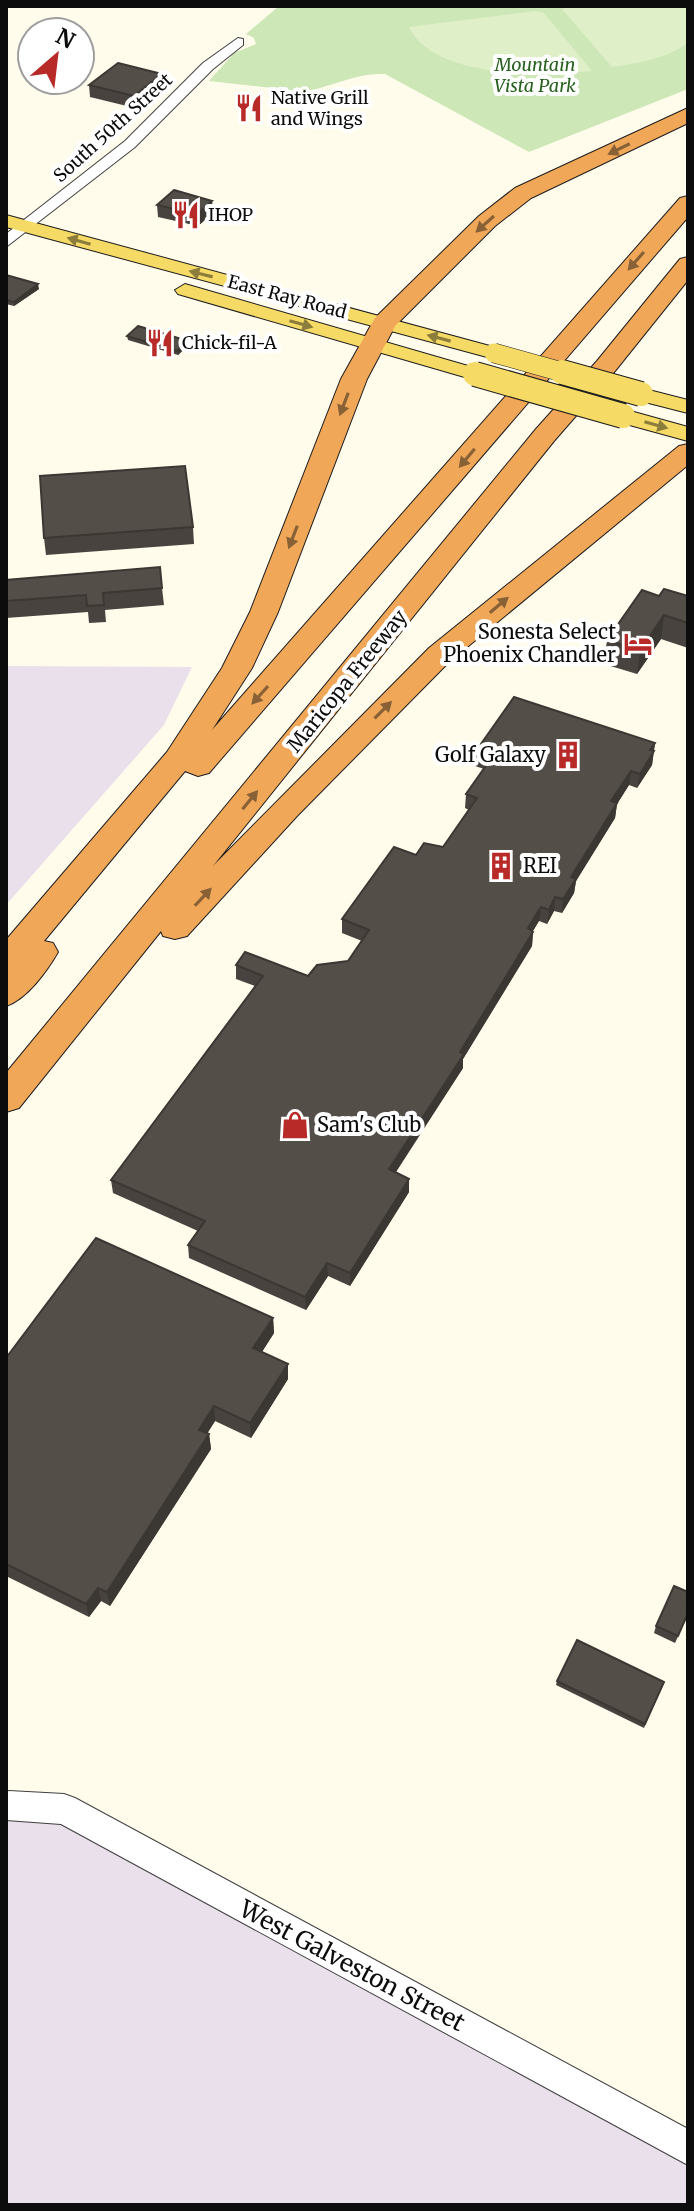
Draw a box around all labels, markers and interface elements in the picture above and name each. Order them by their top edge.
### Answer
north arrow [16,16,96,96]
text: N [51,22,80,55]
park label: Mountain Vista Park [494,53,576,97]
street label: South 50th Street [48,68,177,187]
place label: Native Grill and Wings [271,86,369,130]
restaurant icon: Native Grill and Wings [234,93,264,123]
one-way arrow [608,142,631,156]
restaurant icon: IHOP [171,200,201,230]
place label: IHOP [208,203,254,226]
one-way arrow [475,215,495,233]
one-way arrow [67,234,91,247]
one-way arrow [628,252,646,271]
one-way arrow [188,268,213,280]
street label: East Ray Road [225,270,349,323]
one-way arrow [289,318,313,331]
restaurant icon: Chick-fil-A [145,328,175,358]
place label: Chick-fil-A [182,331,277,354]
one-way arrow [427,331,451,344]
one-way arrow [337,392,350,416]
one-way arrow [644,419,668,432]
one-way arrow [459,448,476,468]
one-way arrow [286,525,299,549]
one-way arrow [489,597,509,614]
street label: Maricopa Freeway [282,604,412,757]
place label: Sonesta Select Phoenix Chandler [443,619,616,667]
hotel icon: Sonesta Select Phoenix Chandler [623,629,653,659]
one-way arrow [252,684,269,704]
one-way arrow [374,701,393,720]
building icon: Golf Galaxy [553,740,583,770]
place label: Golf Galaxy [435,742,546,767]
one-way arrow [241,790,258,810]
building icon: REI [486,851,516,881]
place label: REI [523,853,557,878]
one-way arrow [193,888,211,907]
shop icon: Sam's Club [280,1110,310,1140]
place label: Sam's Club [317,1112,421,1137]
street label: West Galveston Street [233,1892,471,2038]

